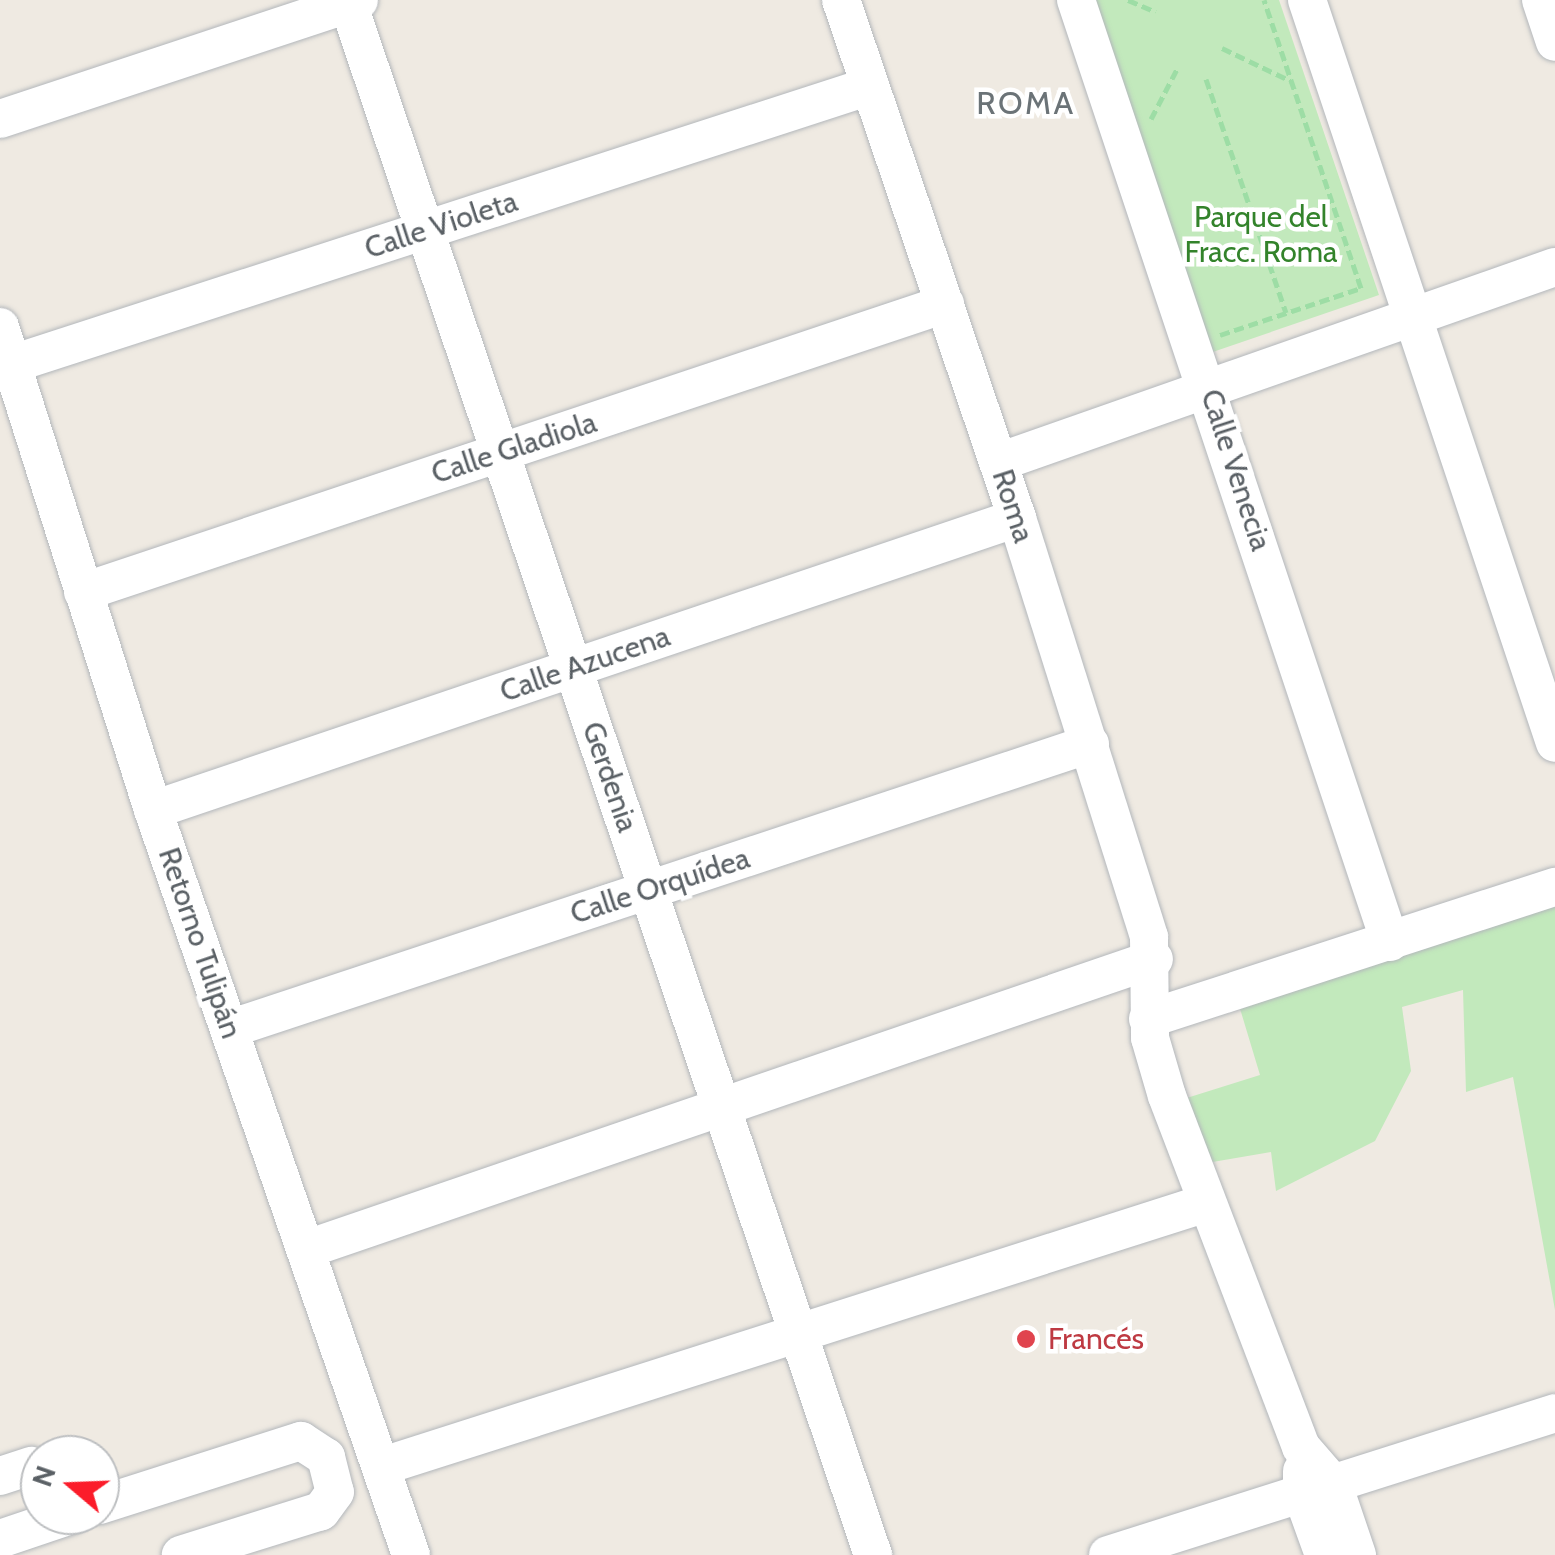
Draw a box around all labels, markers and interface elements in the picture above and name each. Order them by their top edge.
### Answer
district label: ROMA [976,84,1076,122]
street label: Calle Violeta [360,183,522,267]
park label: Parque del Fracc. Roma [1185,199,1337,270]
street label: Calle Venecia [1193,385,1279,555]
street label: Calle Gladiola [427,404,601,492]
street label: Roma [984,465,1042,547]
street label: Calle Azucena [495,618,675,710]
street label: Gerdenia [574,717,646,837]
street label: Calle Orquídea [566,840,754,932]
street label: Retorno Tulipán [151,843,249,1043]
place label: Francés [1048,1321,1144,1357]
marker: Francés [1013,1326,1039,1352]
north arrow [20,1435,120,1535]
text: N [24,1461,63,1491]

